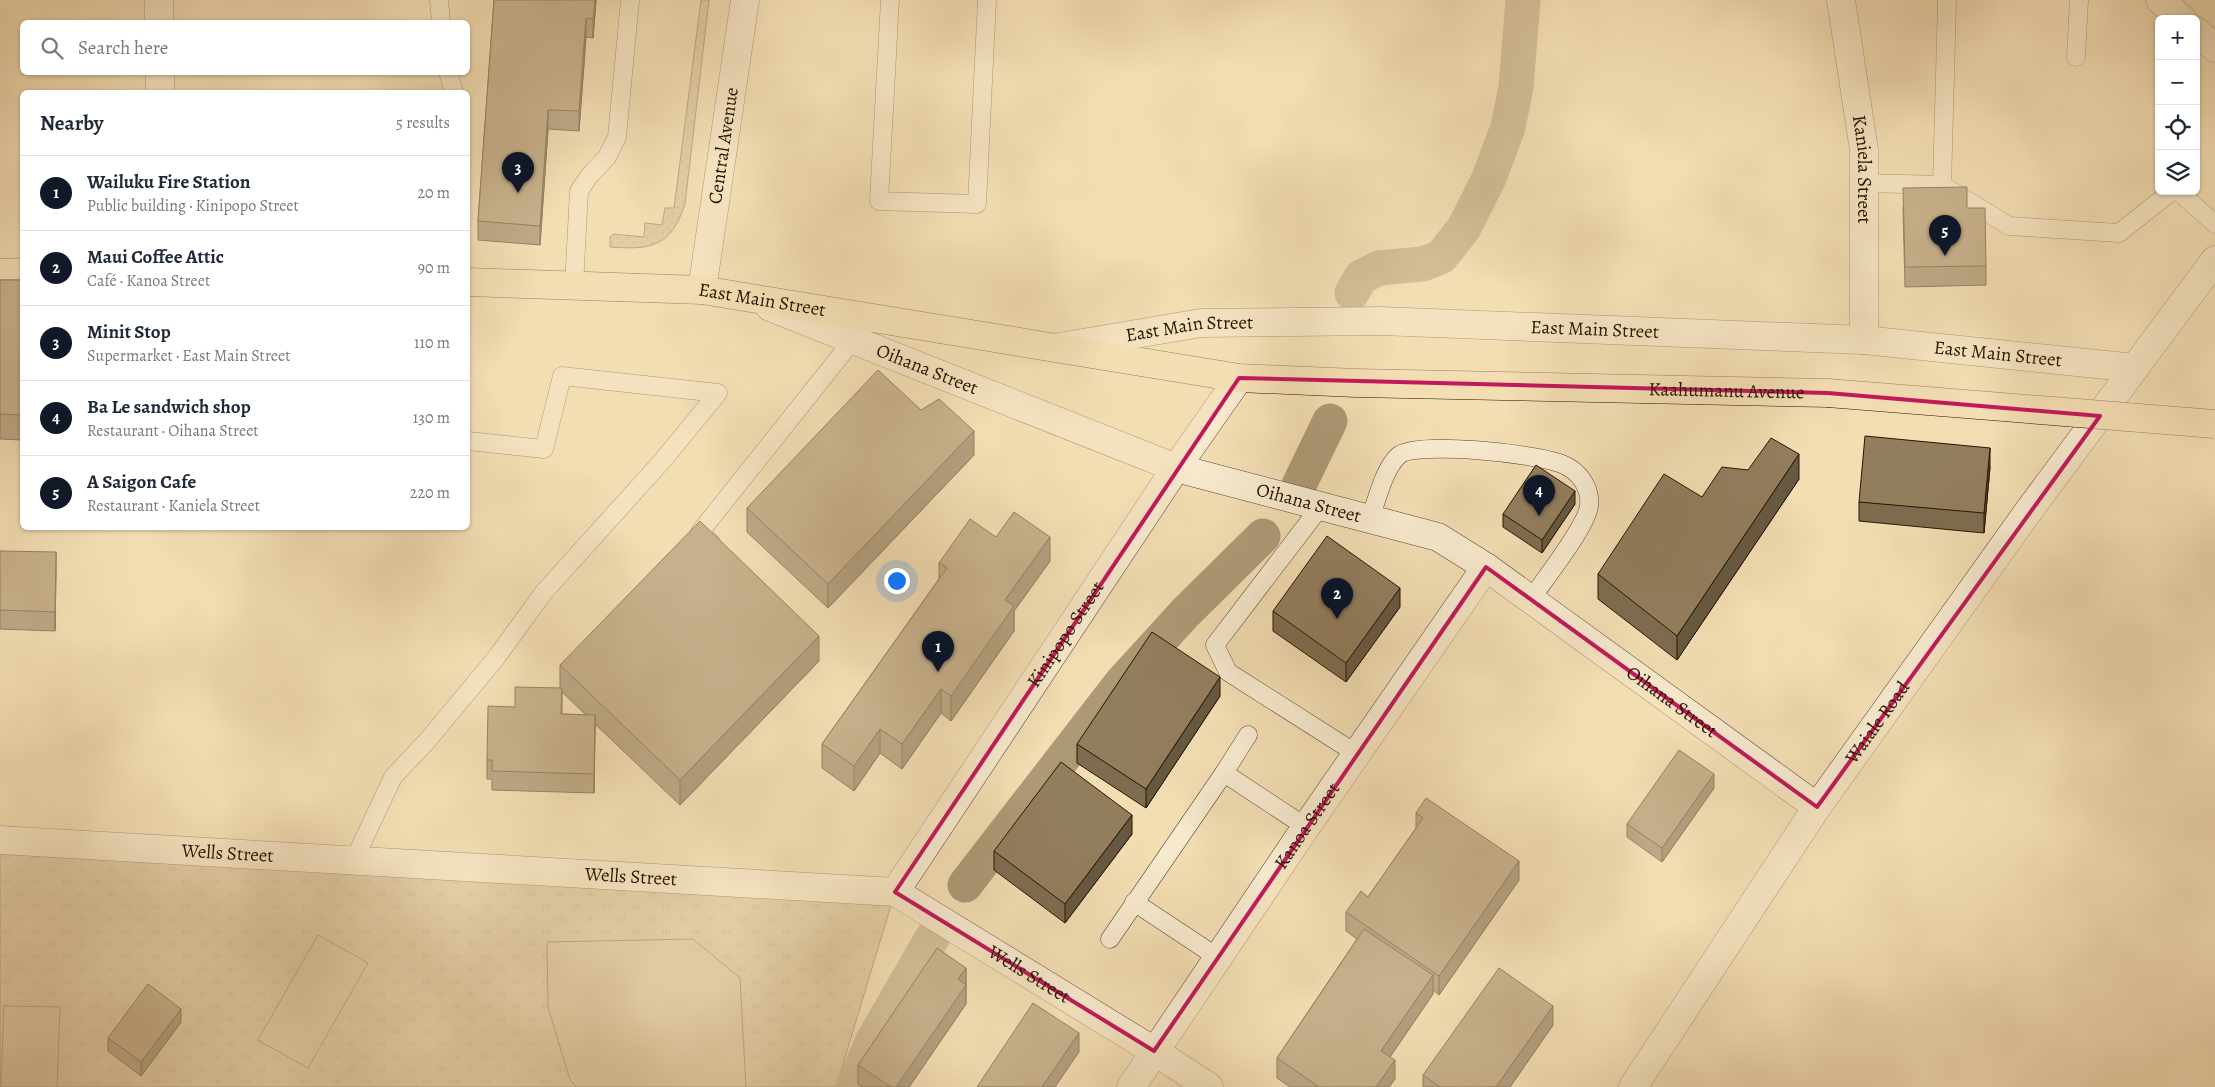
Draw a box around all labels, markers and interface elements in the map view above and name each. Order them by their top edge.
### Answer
map controls [2155,15,2200,195]
button: + [2155,15,2200,60]
search box [20,20,470,75]
icon: search [38,34,66,62]
text: Search here [78,35,168,61]
button: − [2155,60,2200,105]
street label: Central Avenue [702,85,745,206]
button: locate [2155,105,2200,150]
text: Nearby [40,109,103,137]
text: 5 results [396,112,450,134]
street label: Kaniela Street [1846,113,1877,224]
button: layers [2155,150,2200,195]
pin: 3 [502,152,534,193]
text: Wailuku Fire Station [87,169,251,195]
text: 1 [53,182,59,204]
text: 20 m [417,182,450,204]
text: Public building · Kinipopo Street [87,195,299,217]
pin: 5 [1929,215,1961,256]
text: Maui Coffee Attic [87,244,224,270]
text: 2 [52,257,60,279]
text: 90 m [418,257,450,279]
text: Café · Kanoa Street [87,270,210,292]
street label: East Main Street [697,277,828,323]
street label: East Main Street [1124,309,1253,349]
street label: East Main Street [1530,314,1660,345]
text: Minit Stop [87,319,171,345]
text: 3 [53,332,59,354]
text: 110 m [414,332,450,354]
street label: East Main Street [1933,334,2063,373]
street label: Oihana Street [872,337,982,401]
text: Supermarket · East Main Street [87,345,290,367]
street label: Kaahumanu Avenue [1648,376,1805,405]
text: Ba Le sandwich shop [87,394,251,420]
text: 4 [52,407,60,429]
text: 130 m [413,407,450,429]
text: Restaurant · Oihana Street [87,420,259,442]
text: A Saigon Cafe [87,469,196,495]
pin: 4 [1523,475,1555,516]
street label: Oihana Street [1254,477,1364,529]
text: 5 [53,482,59,504]
text: 220 m [410,482,450,504]
text: Restaurant · Kaniela Street [87,495,260,517]
your location [884,568,910,594]
street label: Kinipopo Street [1021,576,1110,693]
pin: 2 [1321,578,1353,619]
pin: 1 [922,631,954,672]
street label: Oihana Street [1621,660,1723,744]
street label: Waiale Road [1838,675,1916,770]
street label: Kanoa Street [1268,777,1346,874]
street label: Wells Street [180,838,274,869]
street label: Wells Street [583,861,678,892]
street label: Wells Street [982,939,1075,1010]

